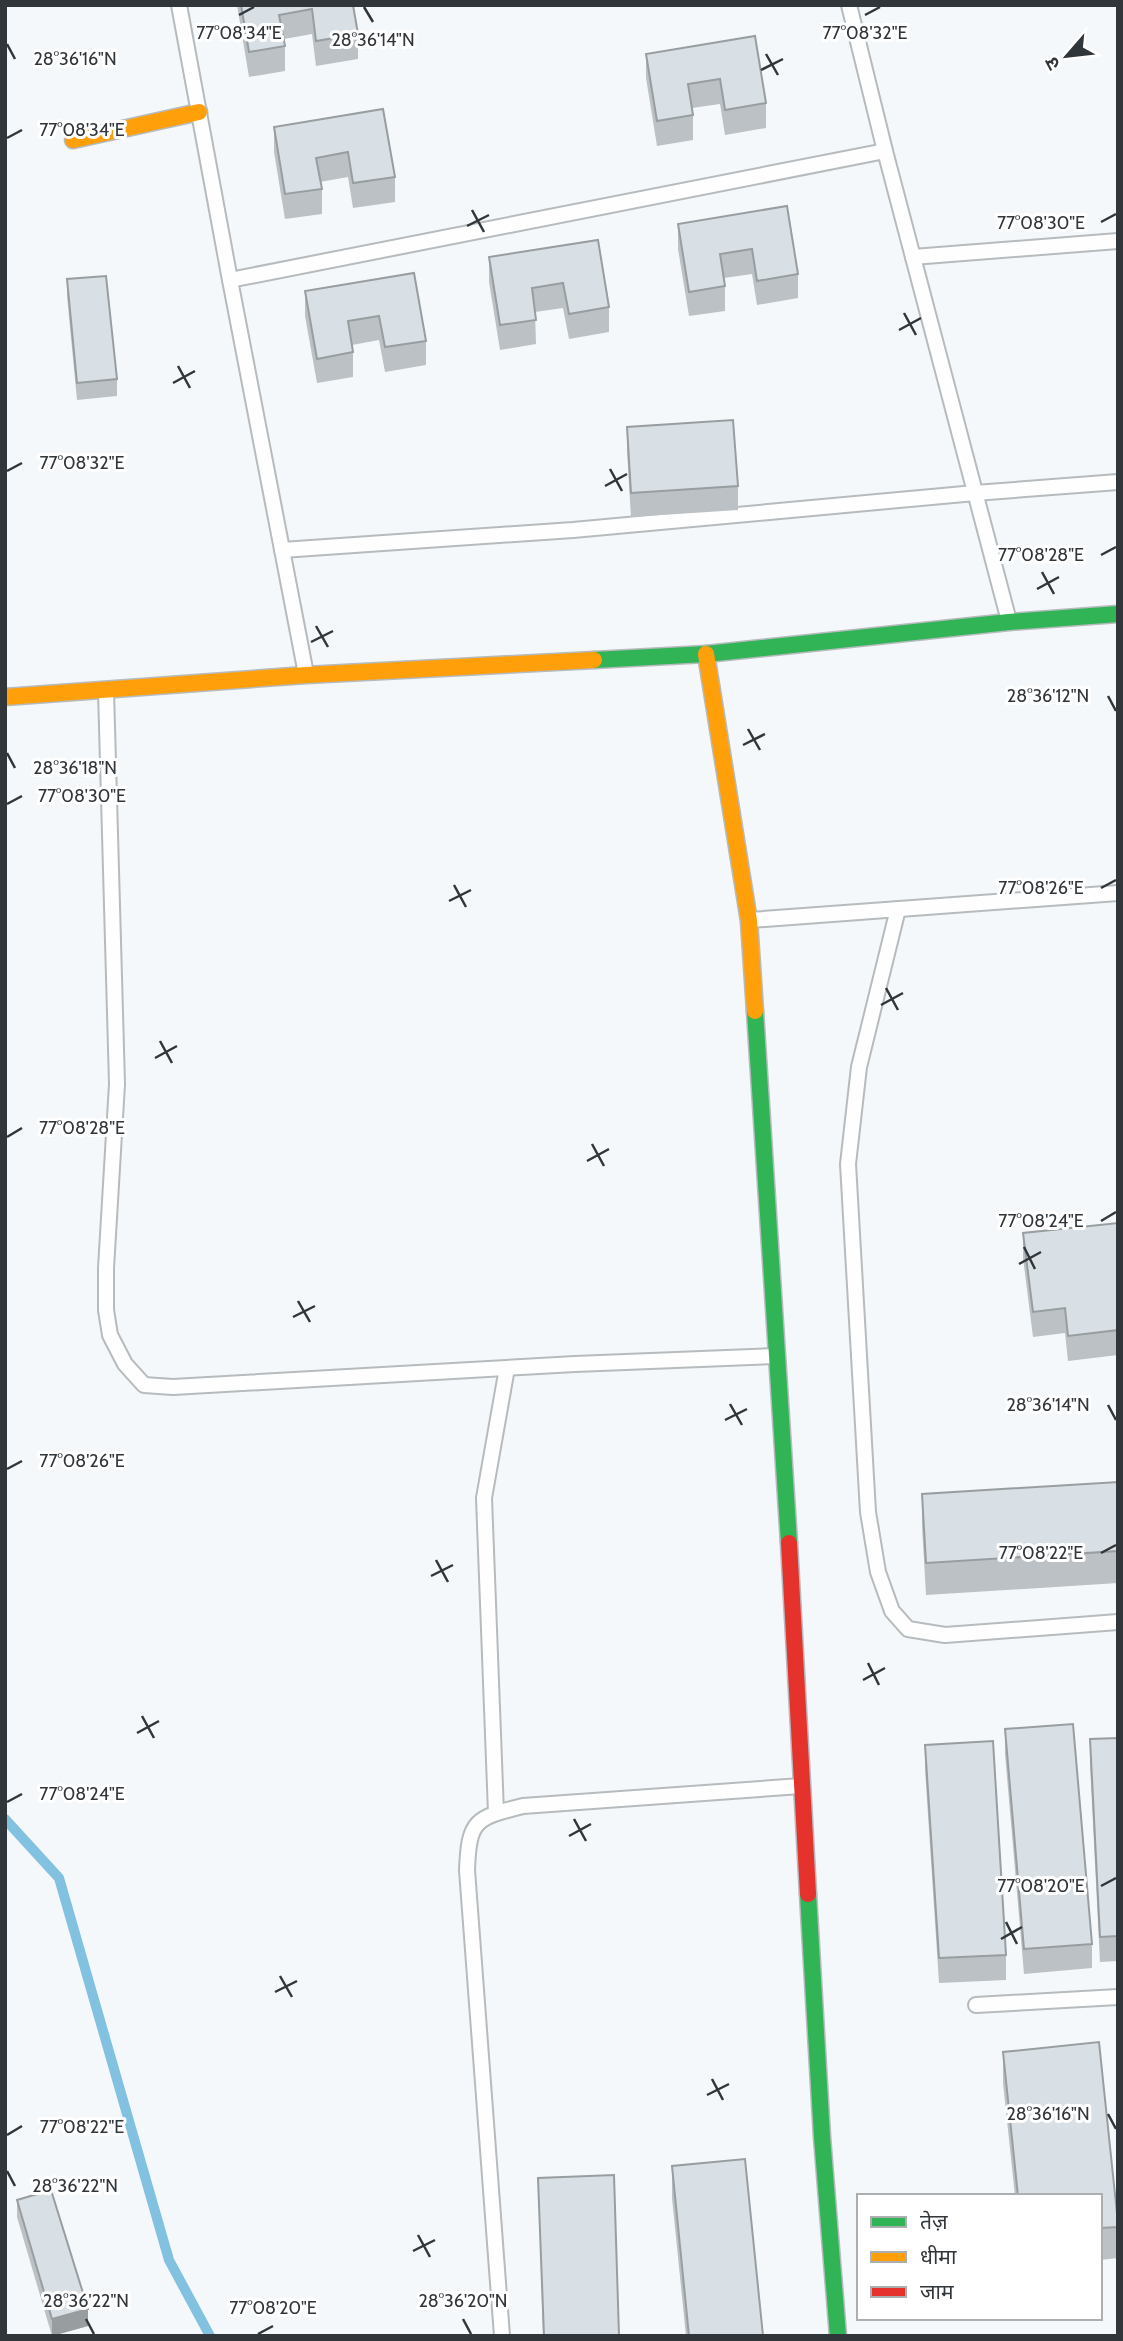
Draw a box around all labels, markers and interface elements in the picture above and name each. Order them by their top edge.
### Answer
north arrow [1032,21,1102,91]
text: 77°08'34"E [196,22,282,44]
text: 77°08'32"E [823,22,907,44]
text: 28°36'14"N [331,29,415,51]
text: 28°36'16"N [33,48,117,70]
text: उ [1039,53,1065,74]
text: 77°08'34"E [39,119,125,141]
text: 77°08'30"E [997,212,1085,234]
text: 77°08'32"E [40,452,124,474]
text: 77°08'28"E [998,544,1084,566]
text: 28°36'12"N [1007,685,1089,707]
text: 28°36'18"N [33,757,117,779]
text: 77°08'30"E [38,785,126,807]
text: 77°08'26"E [998,877,1084,899]
text: 77°08'28"E [39,1117,125,1139]
text: 77°08'24"E [998,1210,1084,1232]
text: 28°36'14"N [1006,1394,1090,1416]
text: 77°08'26"E [39,1450,125,1472]
text: 77°08'22"E [999,1542,1083,1564]
text: 77°08'24"E [39,1783,125,1805]
text: 77°08'20"E [997,1875,1085,1897]
text: 28°36'16"N [1006,2103,1090,2125]
text: 77°08'22"E [40,2116,124,2138]
text: 28°36'22"N [32,2175,118,2197]
legend [857,2194,1102,2320]
text: तेज़ [920,2209,948,2234]
text: धीमा [920,2244,957,2269]
text: जाम [920,2279,954,2304]
text: 28°36'22"N [43,2290,129,2312]
text: 28°36'20"N [418,2290,508,2312]
text: 77°08'20"E [229,2297,317,2319]

